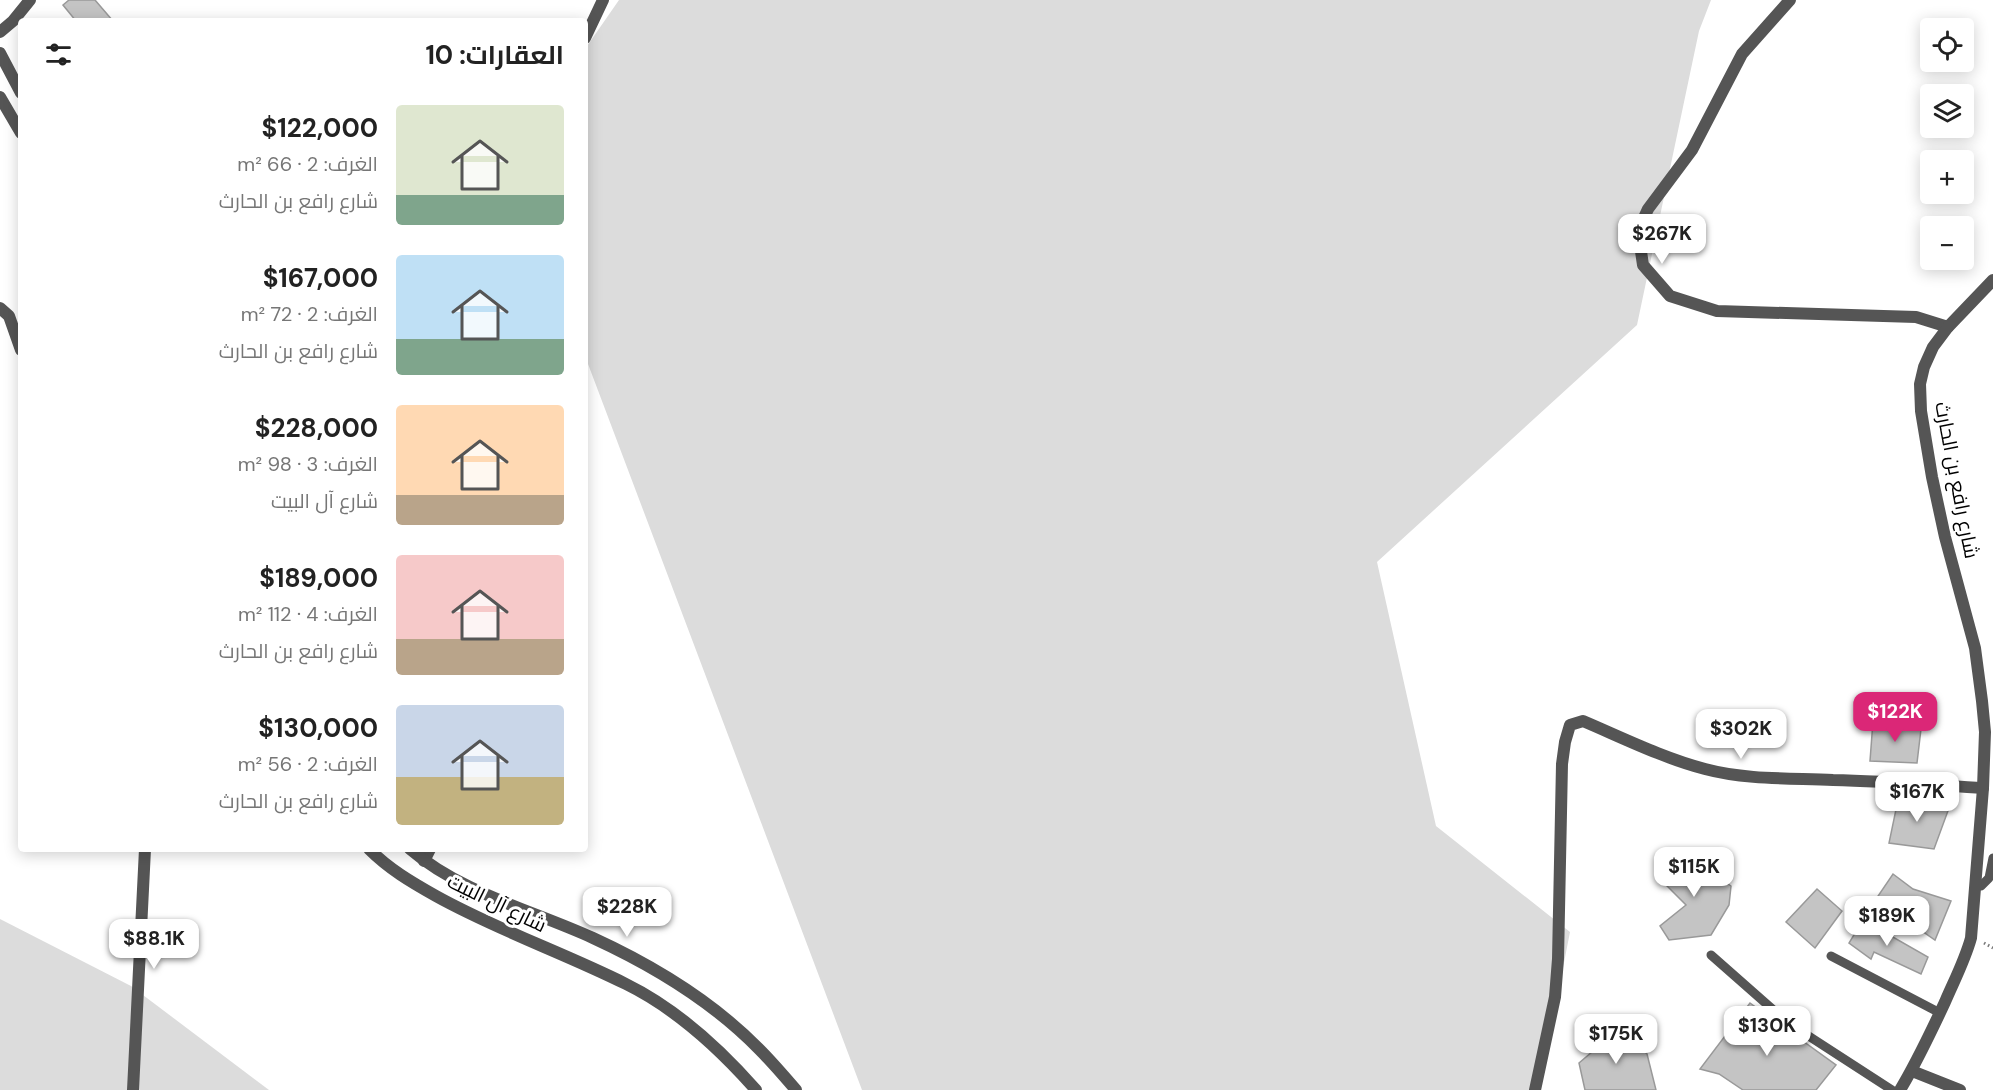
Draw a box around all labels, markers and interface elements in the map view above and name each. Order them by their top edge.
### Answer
map controls [1920,18,1974,270]
button: locate [1920,18,1974,72]
icon: filters [42,38,75,71]
text: العقارات: 10 [425,38,564,72]
button: layers [1920,84,1974,138]
text: $122,000 [262,111,378,145]
icon: home [444,129,516,201]
button: + [1920,150,1974,204]
text: الغرف: 2 · 66 m² [237,151,378,177]
text: شارع رافع بن الحارث [219,188,378,214]
pin: $267K [1620,214,1704,265]
button: − [1920,216,1974,270]
text: $267K [1632,220,1692,246]
text: $167,000 [263,261,378,295]
icon: home [444,279,516,351]
text: الغرف: 2 · 72 m² [241,301,378,327]
text: شارع رافع بن الحارث [219,338,378,364]
street label: شارع رافع بن الحارث [1928,399,1985,561]
text: $228,000 [255,411,378,445]
icon: home [444,429,516,501]
text: الغرف: 3 · 98 m² [238,451,378,477]
text: شارع آل البيت [271,488,378,514]
text: $189,000 [259,561,378,595]
icon: home [444,579,516,651]
text: الغرف: 4 · 112 m² [238,601,378,627]
text: شارع رافع بن الحارث [219,638,378,664]
pin: $122K [1853,692,1937,743]
text: $122K [1867,698,1923,724]
pin: $302K [1699,709,1783,760]
text: $130,000 [258,711,378,745]
text: $302K [1710,715,1772,741]
icon: home [444,729,516,801]
text: الغرف: 2 · 56 m² [238,751,378,777]
pin: $167K [1875,772,1959,823]
text: $167K [1889,778,1945,804]
text: شارع رافع بن الحارث [219,788,378,814]
pin: $115K [1652,847,1736,898]
text: $115K [1668,853,1720,879]
street label: شارع آل البيت [443,868,551,939]
pin: $228K [585,887,669,938]
text: $228K [597,893,657,919]
pin: $189K [1845,896,1929,947]
text: $189K [1858,902,1916,928]
pin: $88.1K [105,919,203,970]
text: $88.1K [123,925,185,951]
pin: $130K [1725,1006,1809,1057]
text: $130K [1738,1012,1796,1038]
pin: $175K [1574,1014,1658,1065]
text: $175K [1588,1020,1644,1046]

